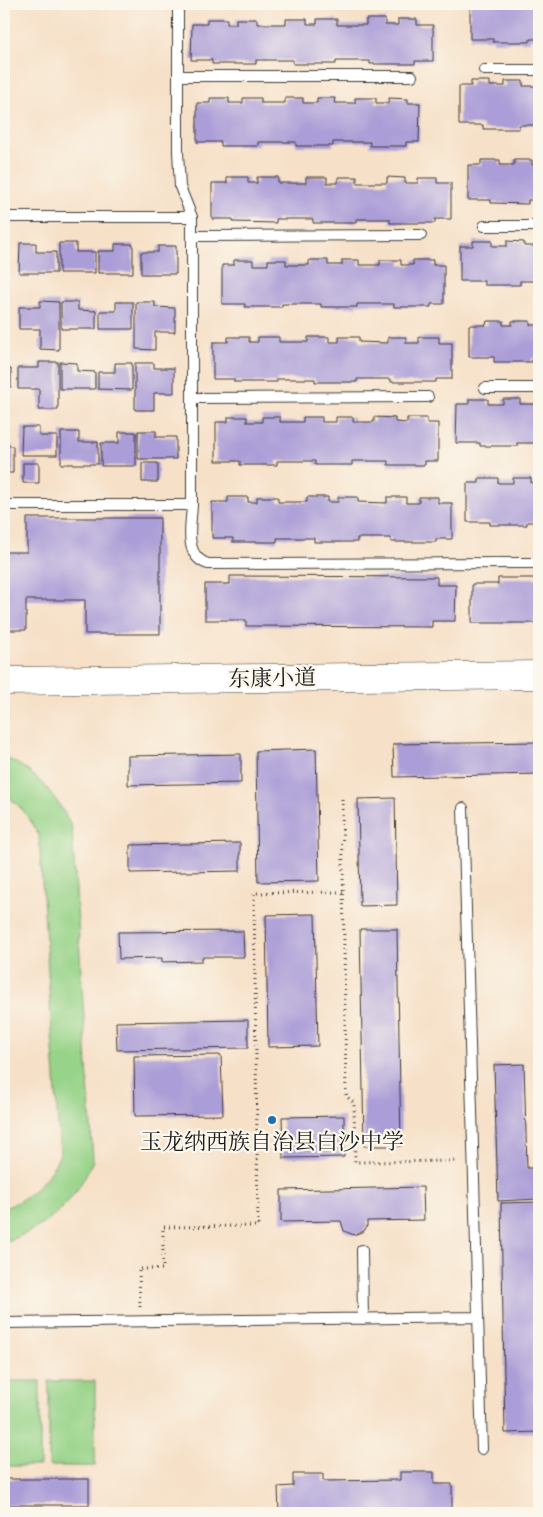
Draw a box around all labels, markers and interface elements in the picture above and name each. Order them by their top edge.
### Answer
street label: 东康小道 [228,663,316,693]
marker: 玉龙纳西族自治县白沙中学 [266,1114,278,1126]
place label: 玉龙纳西族自治县白沙中学 [140,1127,404,1156]

